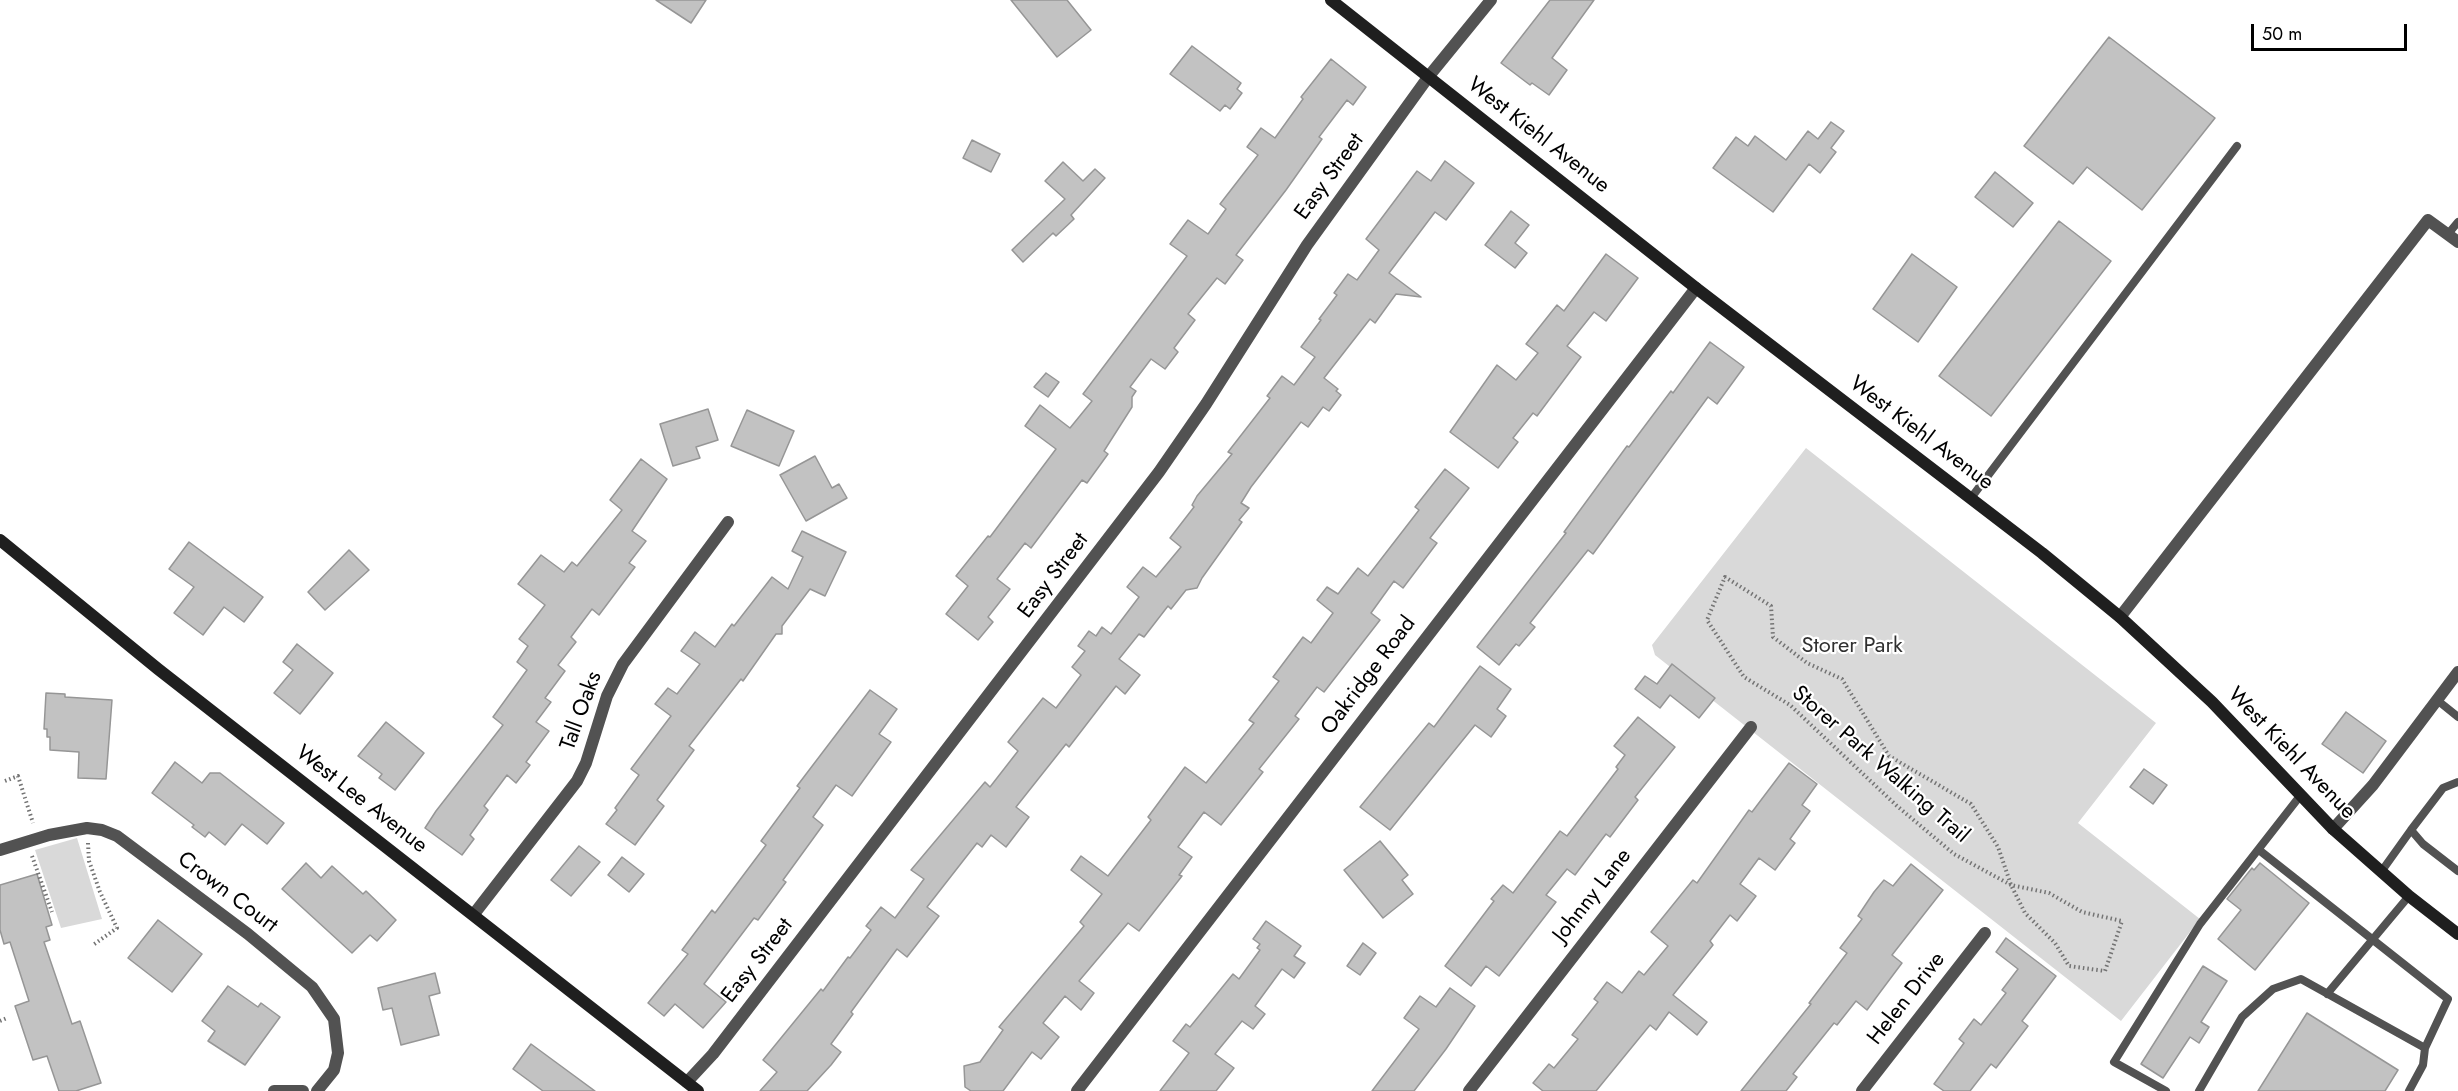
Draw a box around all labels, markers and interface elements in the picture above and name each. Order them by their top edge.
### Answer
scale bar [2254,12,2410,50]
text: 50 m [2262,21,2302,47]
street label: West Kiehl Avenue [1462,72,1614,200]
street label: Easy Street [1290,129,1370,225]
street label: West Kiehl Avenue [1844,371,1998,497]
street label: Easy Street [1013,528,1095,624]
street label: Oakridge Road [1316,612,1422,740]
park label: Storer Park [1801,634,1903,660]
street label: Tall Oaks [556,668,608,754]
street label: Storer Park Walking Trail [1786,681,1974,849]
street label: West Kiehl Avenue [2221,682,2361,826]
street label: West Lee Avenue [290,740,432,860]
street label: Johnny Lane [1548,844,1638,948]
street label: Crown Court [172,847,282,939]
street label: Easy Street [717,913,799,1009]
street label: Helen Drive [1863,947,1951,1051]

